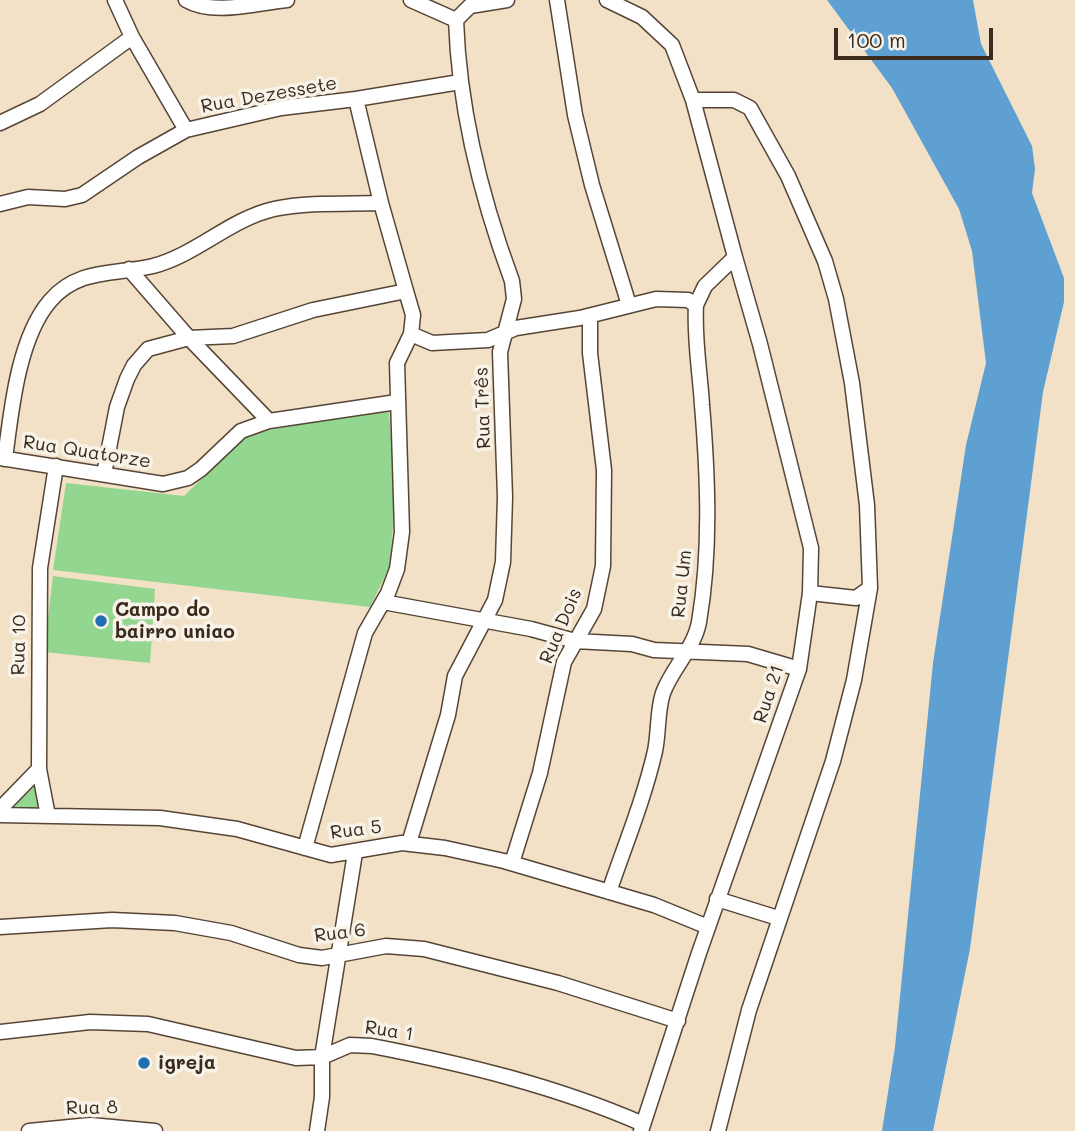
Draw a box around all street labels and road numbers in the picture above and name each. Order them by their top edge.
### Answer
street label: Rua Dezessete [199,72,339,118]
street label: Rua Três [470,367,496,449]
street label: Rua Quatorze [21,431,153,473]
street label: Rua Um [667,549,697,619]
street label: Rua Dois [535,585,587,667]
street label: Rua 10 [7,614,31,676]
street label: Rua 21 [749,662,789,726]
street label: Rua 5 [329,816,383,844]
street label: Rua 6 [313,919,367,947]
street label: Rua 1 [363,1016,415,1046]
street label: Rua 8 [66,1096,118,1120]

